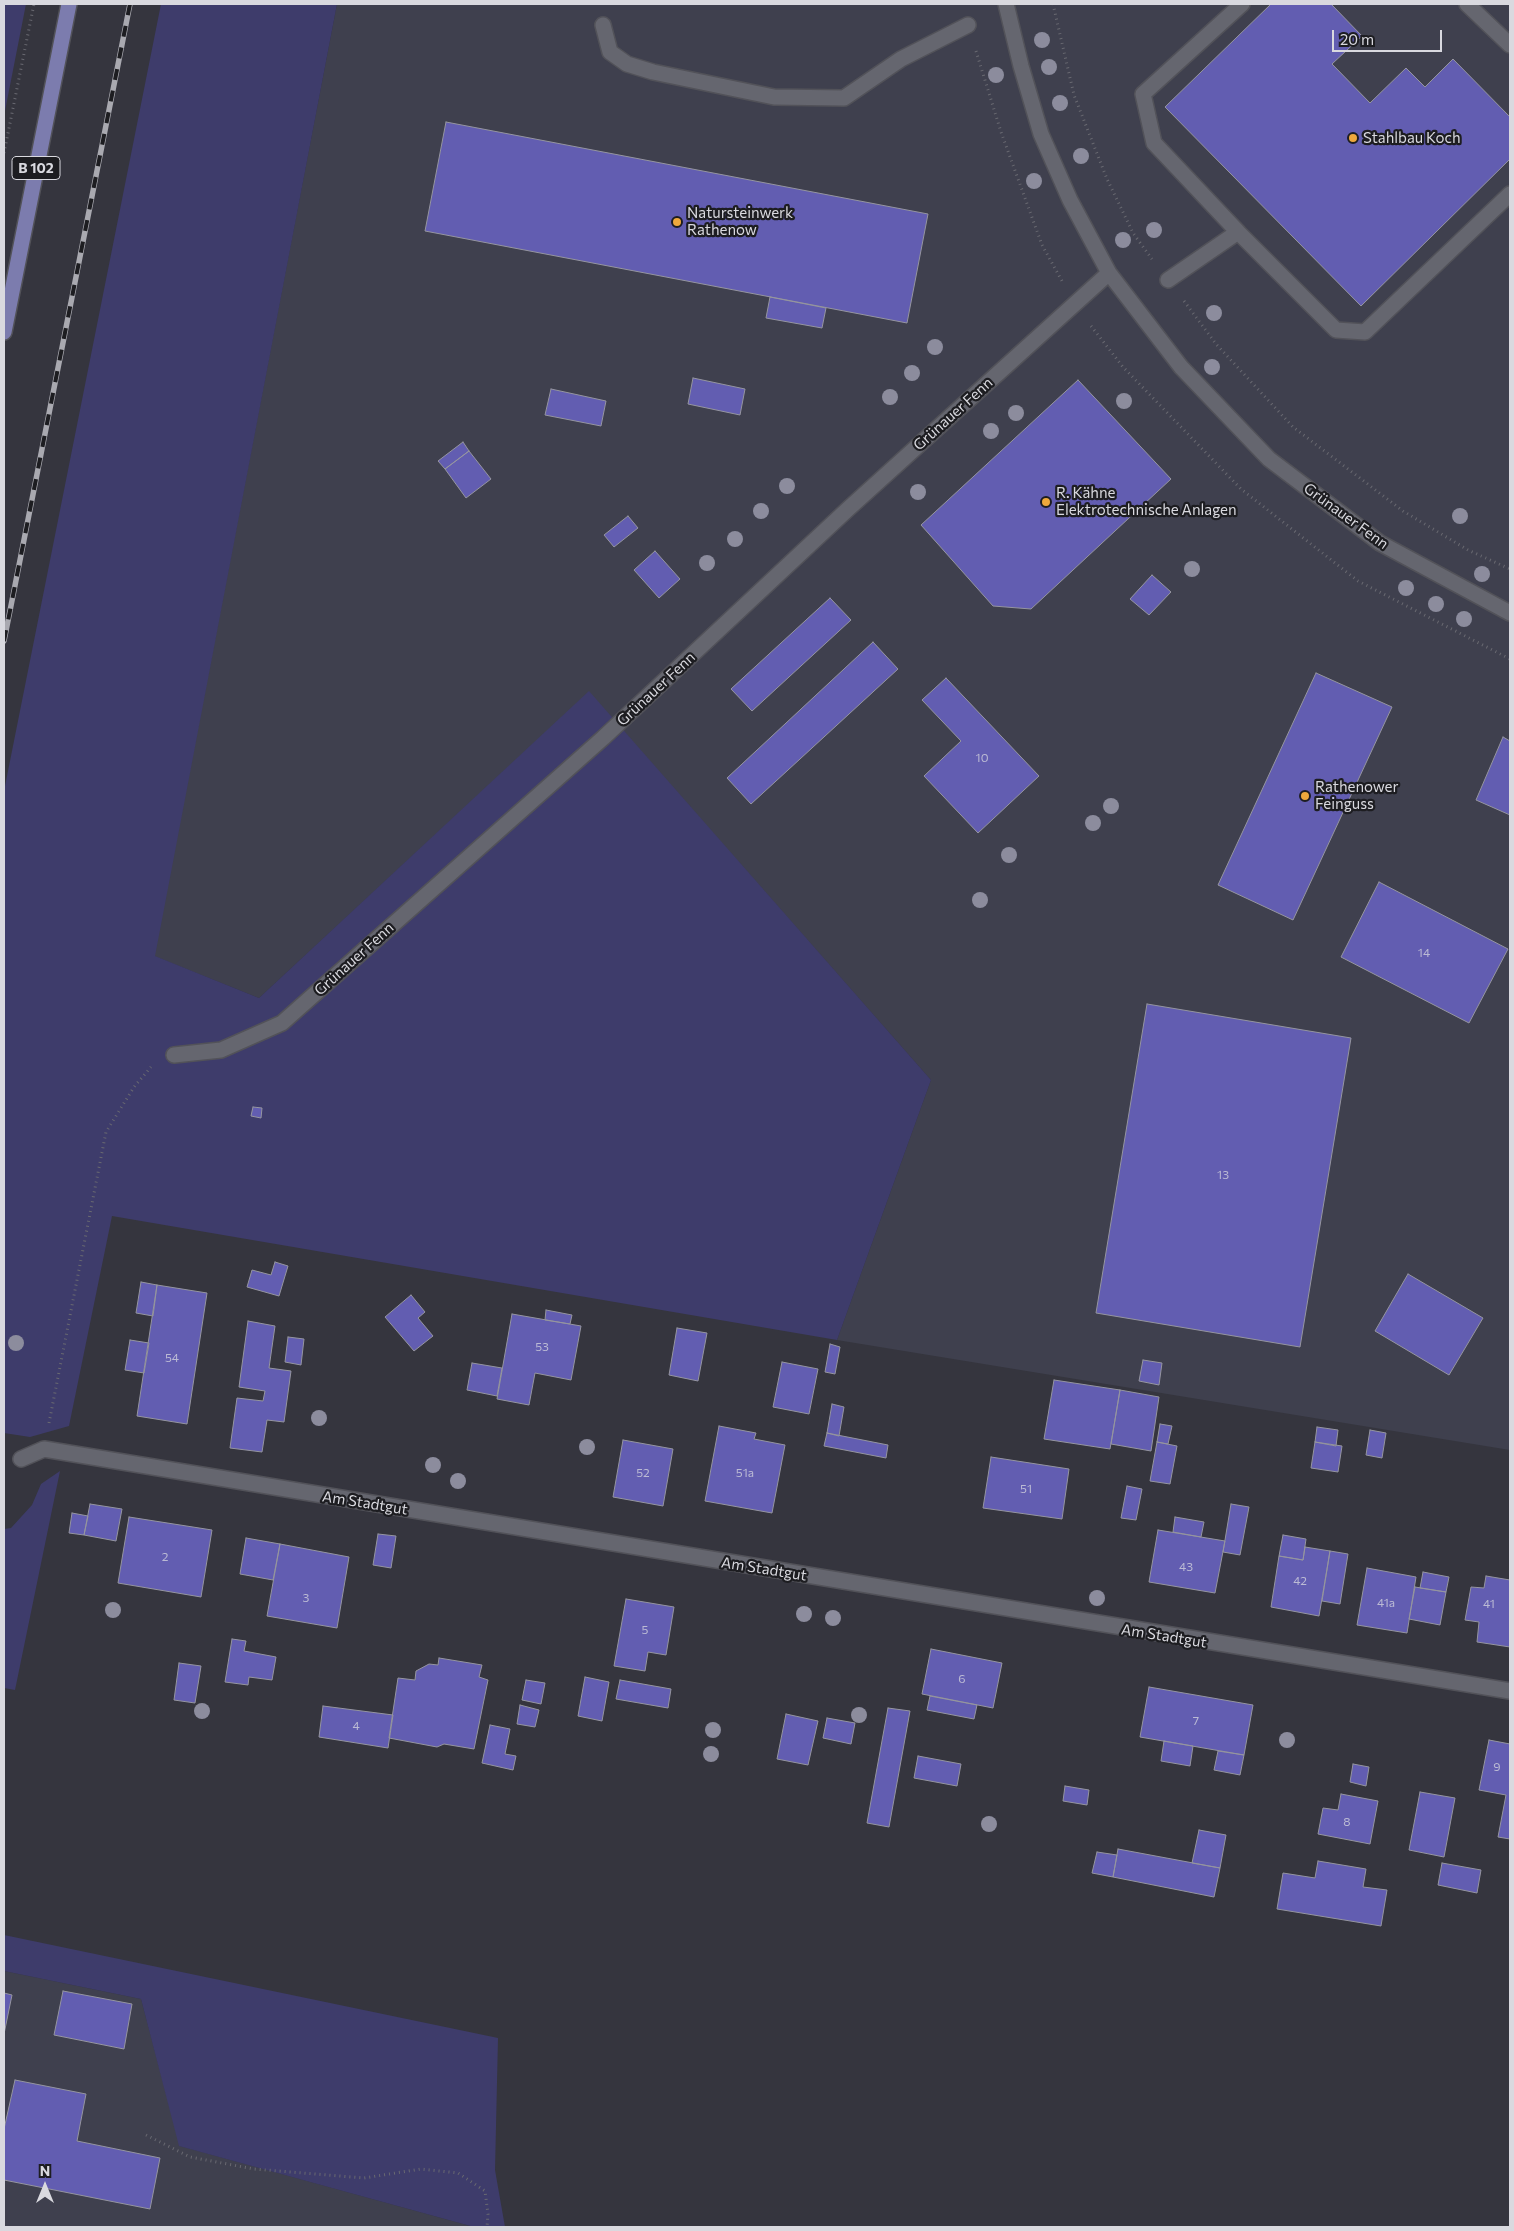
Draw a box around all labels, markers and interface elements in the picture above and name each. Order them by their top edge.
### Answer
scale bar [1334,20,1444,52]
text: 20 m [1340,30,1374,48]
place label: Stahlbau Koch [1363,129,1461,147]
marker: Stahlbau Koch [1347,132,1359,144]
road number: B 102 [12,156,60,180]
place label: Natursteinwerk Rathenow [687,204,793,239]
marker: Natursteinwerk Rathenow [671,216,683,228]
street label: Grünauer Fenn [910,374,996,454]
street label: Grünauer Fenn [1300,479,1392,553]
place label: R. Kähne Elektrotechnische Anlagen [1056,484,1237,519]
marker: R. Kähne Elektrotechnische Anlagen [1040,496,1052,508]
street label: Grünauer Fenn [613,648,699,730]
house number: 10 [976,751,988,765]
place label: Rathenower Feinguss [1315,778,1398,813]
marker: Rathenower Feinguss [1299,790,1311,802]
street label: Grünauer Fenn [311,919,397,999]
house number: 14 [1418,946,1430,960]
house number: 13 [1217,1168,1229,1182]
house number: 53 [535,1340,549,1354]
house number: 54 [165,1351,179,1365]
house number: 52 [636,1466,650,1480]
house number: 51a [736,1466,754,1480]
house number: 51 [1020,1482,1032,1496]
street label: Am Stadtgut [321,1487,409,1519]
house number: 2 [162,1550,168,1564]
street label: Am Stadtgut [720,1553,808,1585]
house number: 43 [1179,1560,1193,1574]
house number: 42 [1293,1574,1307,1588]
house number: 3 [303,1591,309,1605]
house number: 41a [1377,1596,1395,1610]
house number: 41 [1483,1597,1495,1611]
street label: Am Stadtgut [1120,1620,1208,1652]
house number: 5 [642,1623,648,1637]
house number: 6 [958,1672,966,1686]
house number: 7 [1193,1714,1199,1728]
house number: 4 [352,1719,360,1733]
house number: 9 [1493,1760,1501,1774]
house number: 8 [1343,1815,1351,1829]
north arrow [20,2161,70,2211]
text: N [40,2162,50,2179]

